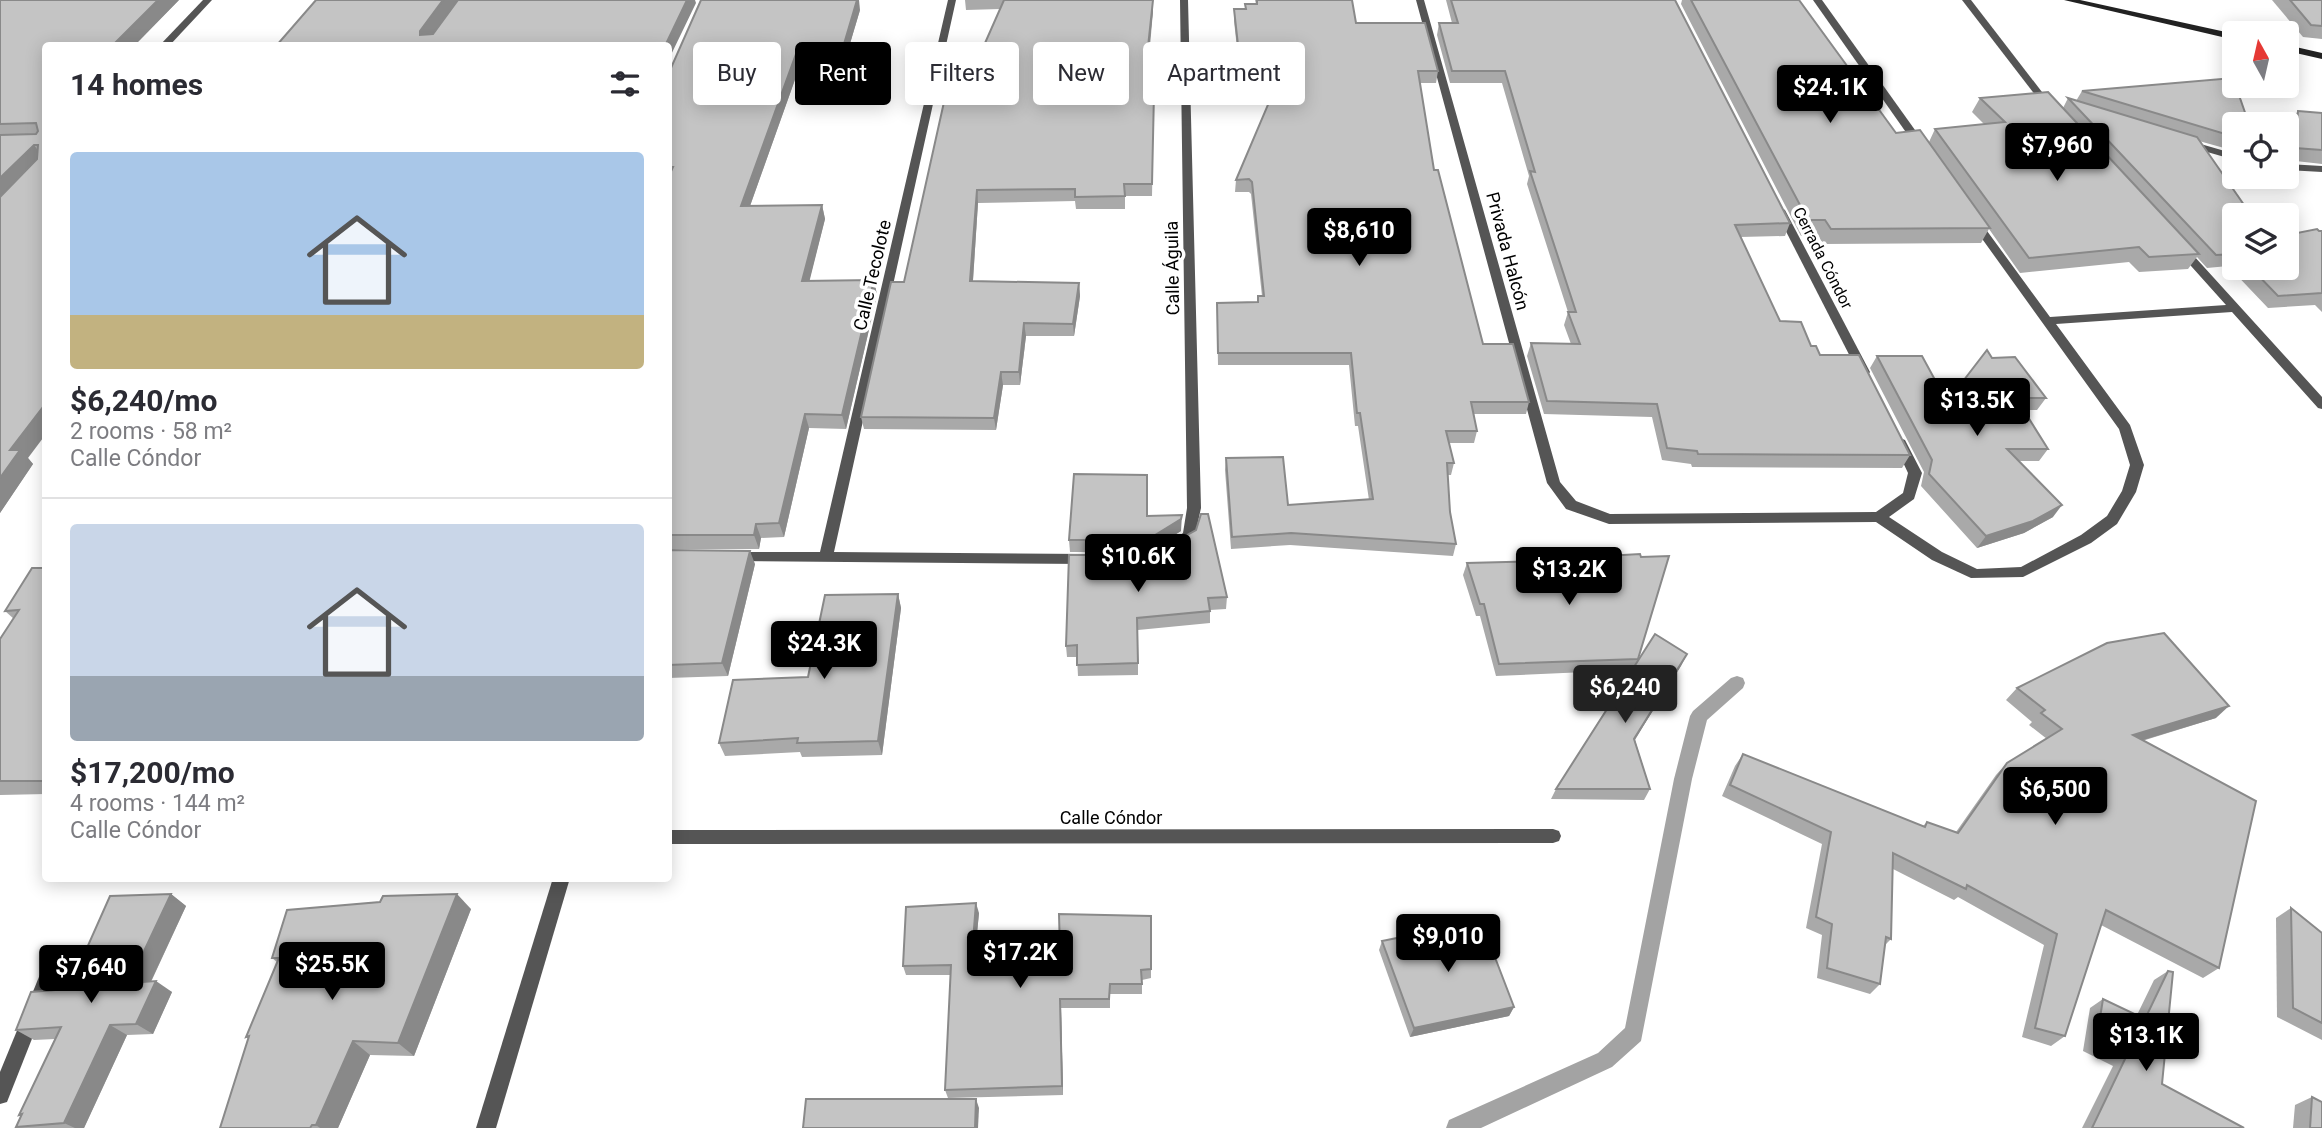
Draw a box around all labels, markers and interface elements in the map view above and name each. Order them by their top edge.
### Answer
north arrow [2222,21,2300,98]
map controls [2222,21,2299,280]
chip: Buy [693,42,781,105]
chip: Rent [795,42,891,105]
chip: Filters [905,42,1019,105]
chip: New [1033,42,1129,105]
chip: Apartment [1143,42,1305,105]
icon: filters [606,65,644,103]
pin: $24.1K [1773,66,1887,125]
text: 14 homes [70,67,203,102]
text: $24.1K [1793,74,1867,101]
button: locate [2222,112,2299,189]
pin: $7,960 [2000,124,2114,183]
text: $7,960 [2021,132,2093,159]
street label: Privada Halcón [1482,190,1534,312]
icon: home [294,197,420,323]
button: layers [2222,203,2299,280]
street label: Cerrada Cóndor [1789,204,1857,313]
pin: $8,610 [1302,208,1416,268]
text: $8,610 [1323,217,1395,244]
street label: Calle Tecolote [849,218,895,332]
street label: Calle Águila [1161,221,1183,315]
pin: $13.5K [1920,378,2034,438]
text: $6,240/mo [70,383,218,418]
text: $13.5K [1940,387,2014,414]
text: 2 rooms · 58 m² [70,418,232,445]
text: Calle Cóndor [70,445,201,472]
pin: $10.6K [1081,534,1195,594]
text: $10.6K [1101,543,1175,570]
pin: $13.2K [1512,548,1626,607]
text: $13.2K [1532,556,1606,583]
icon: home [294,569,420,695]
pin: $24.3K [767,622,881,681]
text: $24.3K [787,630,861,657]
pin: $6,240 [1568,666,1682,725]
text: $6,240 [1589,674,1661,701]
text: $17,200/mo [70,755,235,790]
pin: $6,500 [1998,768,2112,827]
text: $6,500 [2019,776,2091,803]
text: 4 rooms · 144 m² [70,790,245,817]
street label: Calle Cóndor [1060,807,1162,828]
text: Calle Cóndor [70,817,201,844]
pin: $9,010 [1391,914,1505,974]
text: $9,010 [1412,923,1484,950]
pin: $17.2K [963,930,1077,990]
text: $17.2K [983,939,1057,966]
pin: $25.5K [275,942,389,1002]
pin: $7,640 [34,946,148,1005]
text: $25.5K [295,951,369,978]
text: $7,640 [55,954,127,981]
pin: $13.1K [2089,1014,2203,1073]
text: $13.1K [2109,1022,2183,1049]

